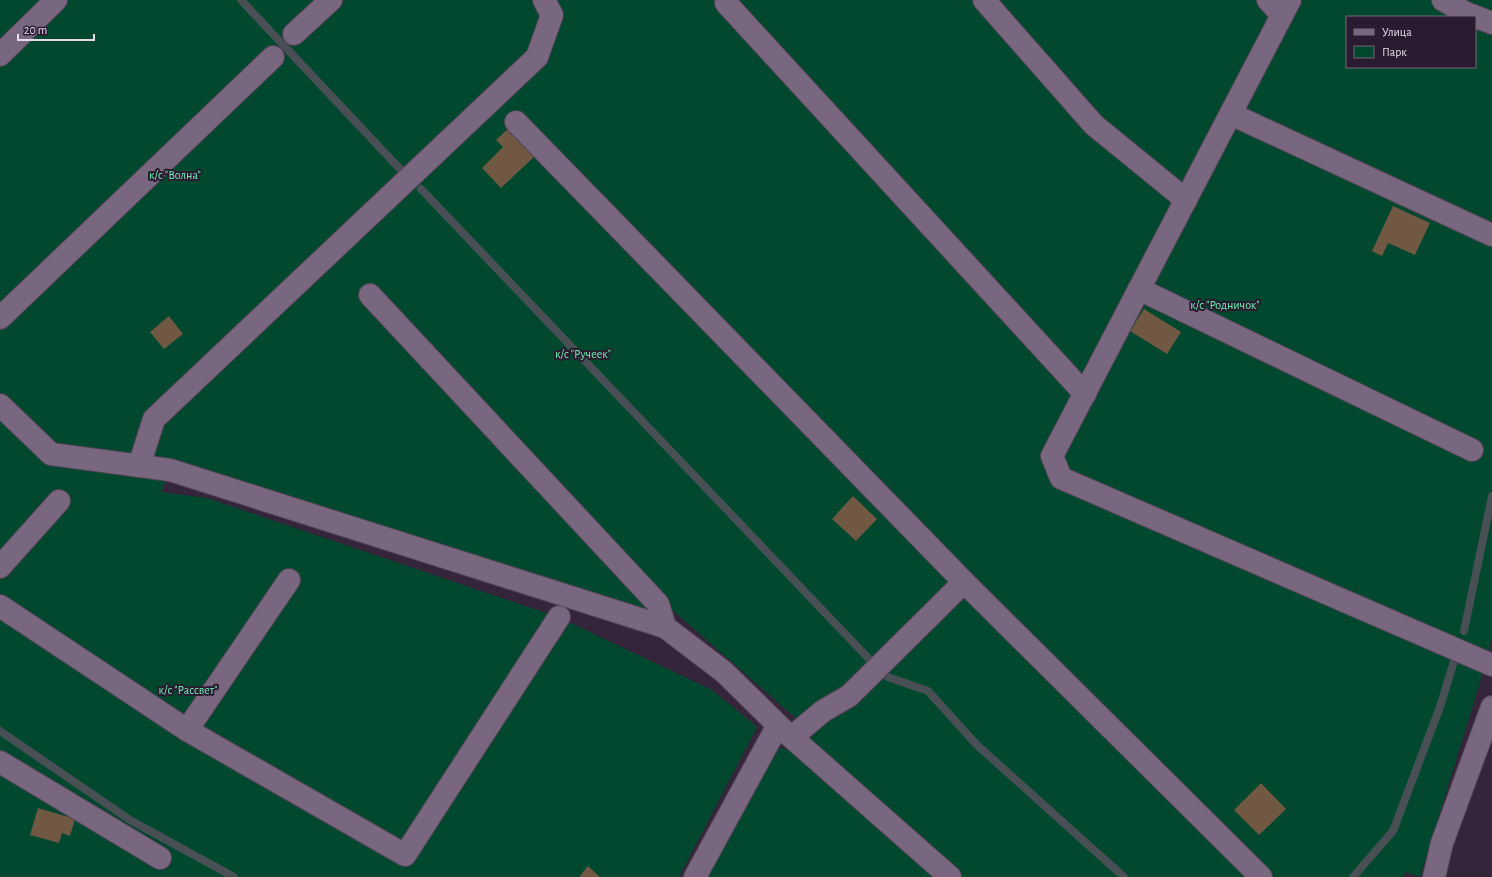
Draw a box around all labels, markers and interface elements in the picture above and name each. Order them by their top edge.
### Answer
scale bar [18,16,94,42]
legend [1346,16,1476,68]
text: 20 m [24,24,47,36]
text: Улица [1382,26,1412,38]
text: Парк [1382,46,1407,58]
park label: к/с "Волна" [149,169,201,181]
park label: к/с "Родничок" [1190,299,1260,311]
park label: к/с "Ручеек" [555,348,611,361]
park label: к/с "Рассвет" [158,684,218,696]

